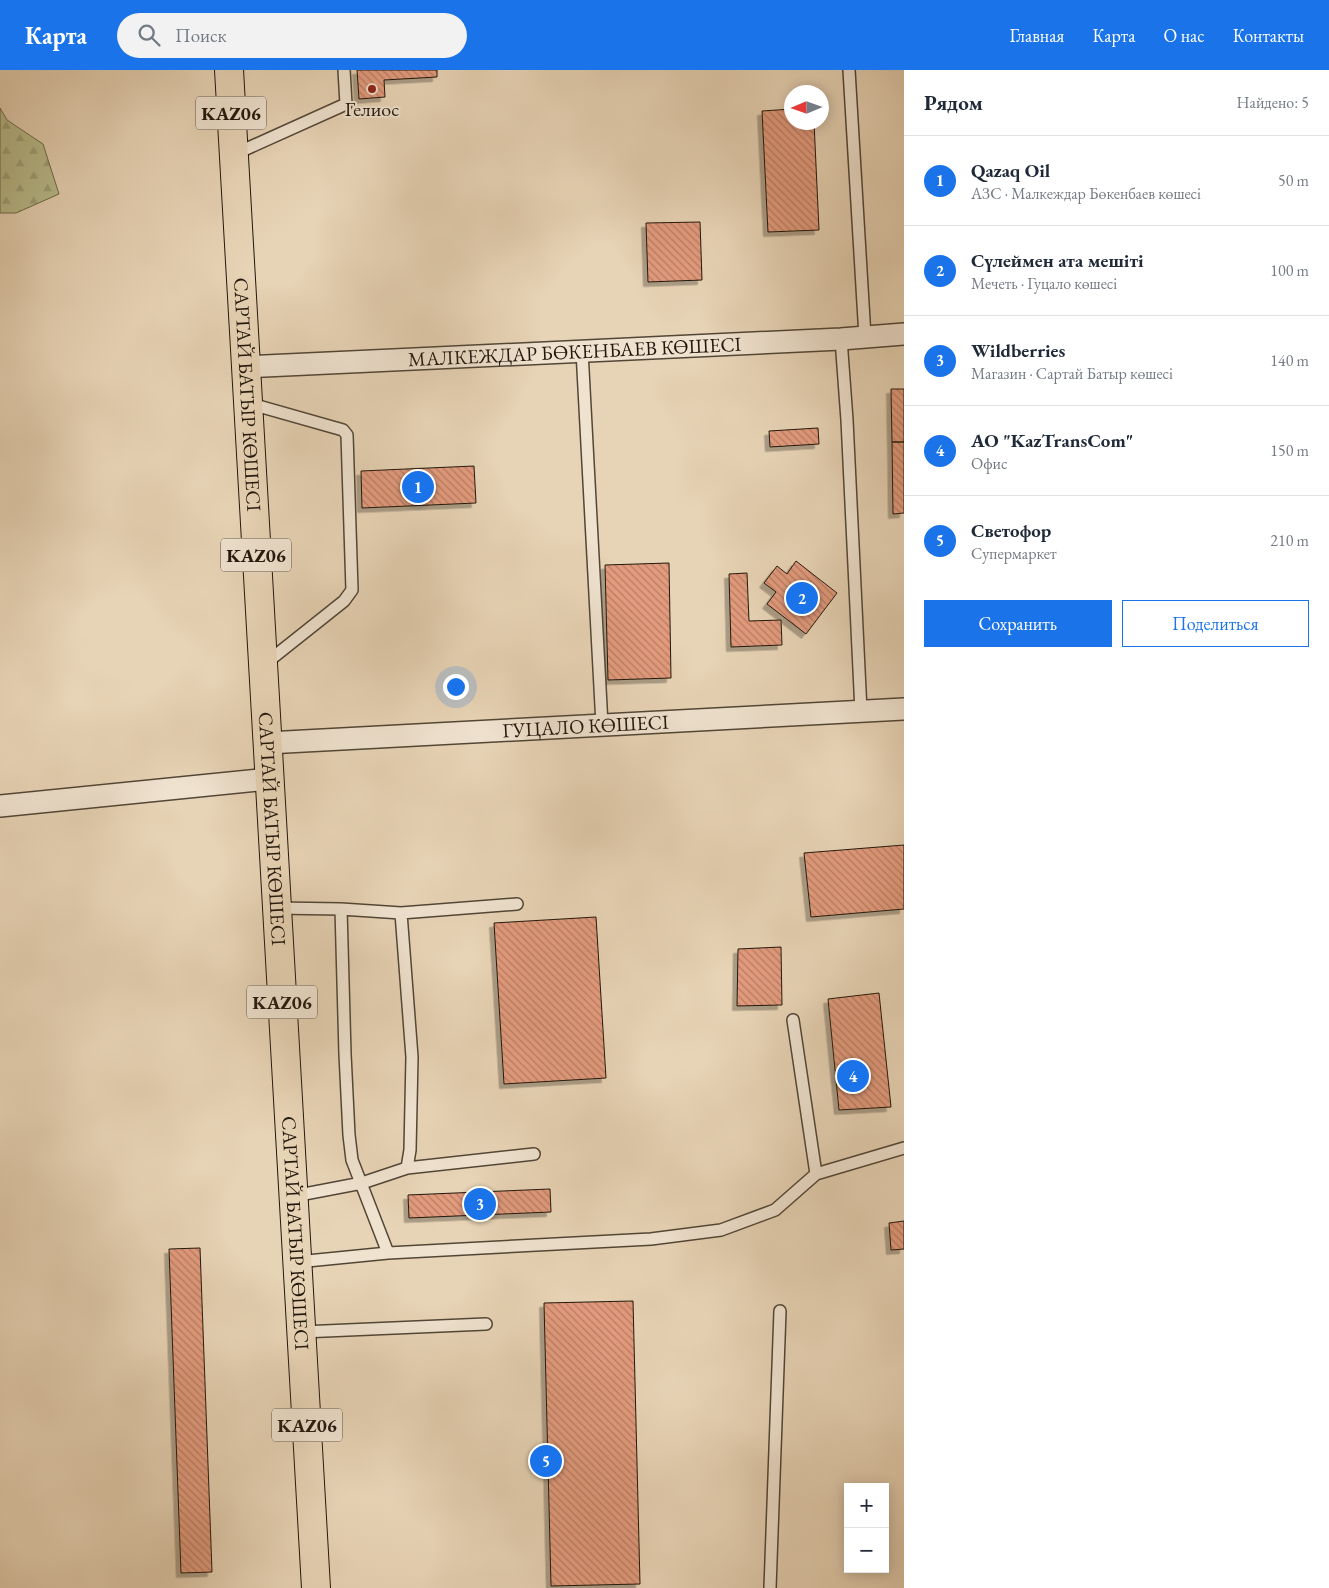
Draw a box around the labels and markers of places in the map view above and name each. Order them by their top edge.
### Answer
marker: Гелиос [366,83,378,95]
place label: Гелиос [345,96,399,122]
pin: 1 [402,468,434,506]
pin: 2 [786,579,818,617]
pin: 4 [837,1057,869,1095]
pin: 3 [464,1185,496,1223]
pin: 5 [530,1442,562,1480]

